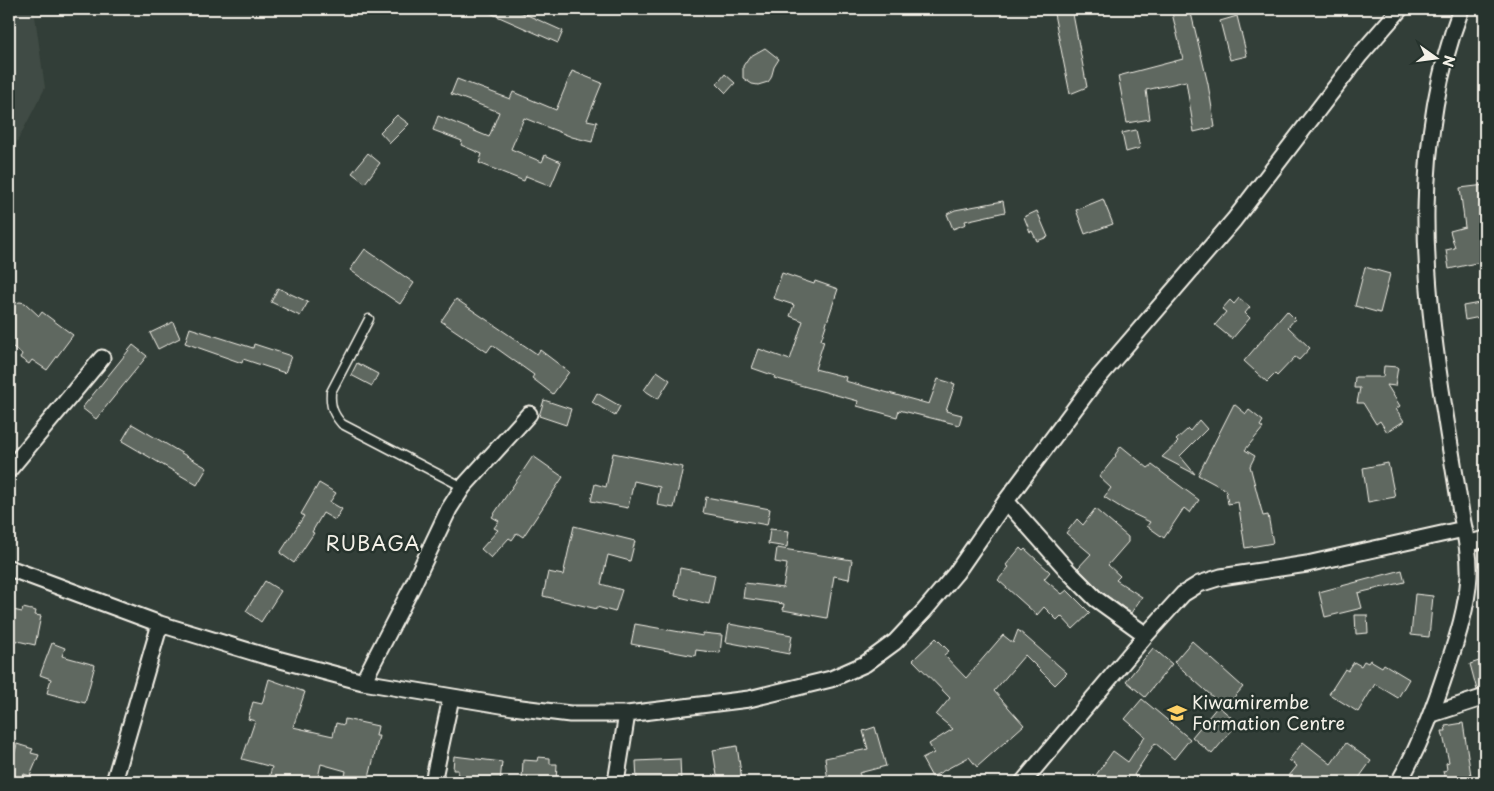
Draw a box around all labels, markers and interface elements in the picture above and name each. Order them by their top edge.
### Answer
north arrow [1412,32,1462,82]
text: N [1438,53,1461,69]
district label: RUBAGA [325,528,421,558]
place label: Kiwamirembe Formation Centre [1192,688,1345,736]
school or university icon: Kiwamirembe Formation Centre [1166,702,1188,724]

